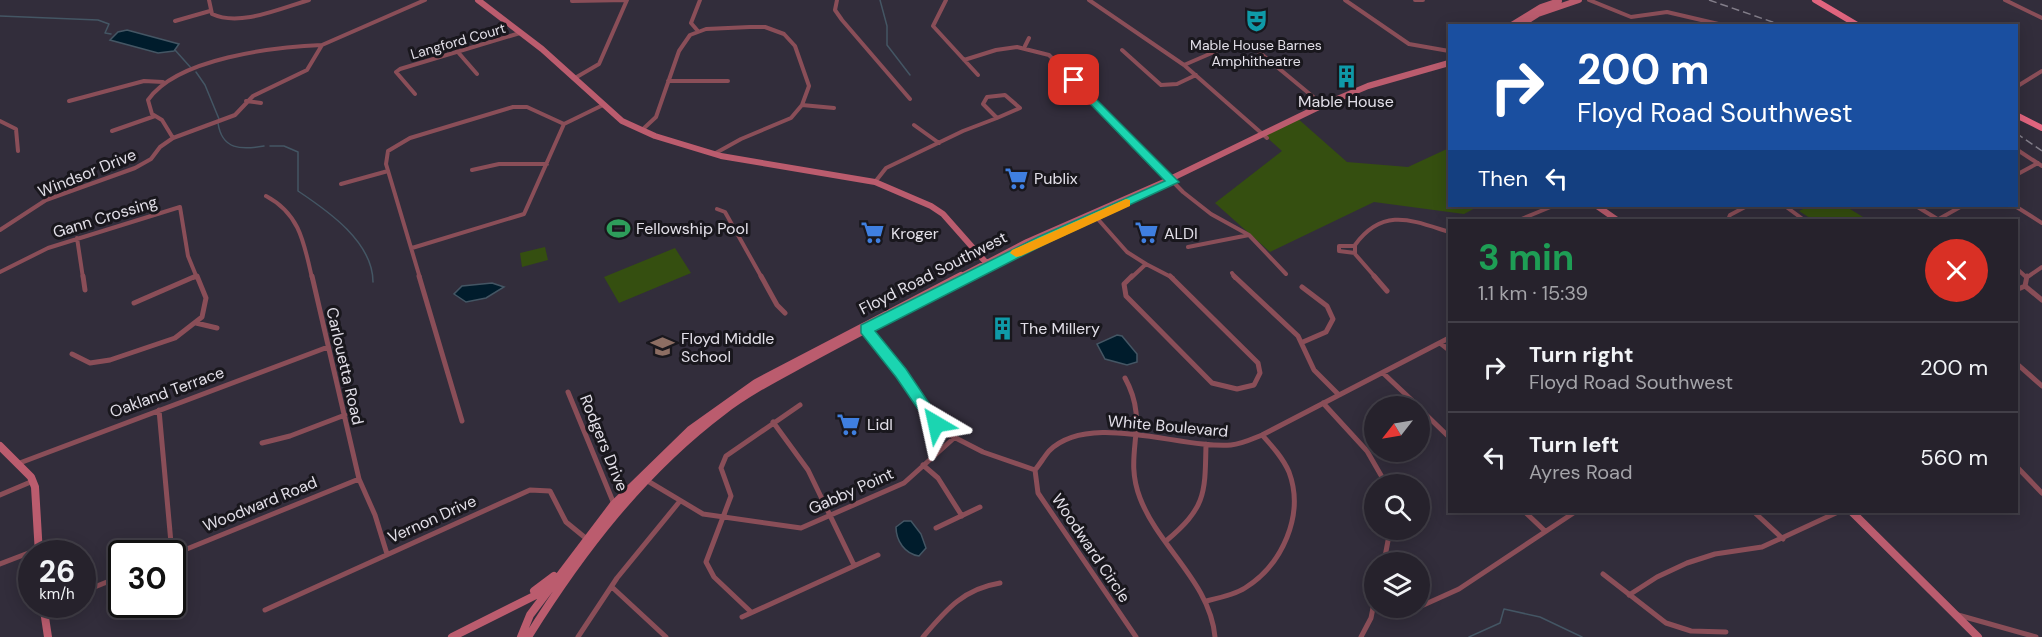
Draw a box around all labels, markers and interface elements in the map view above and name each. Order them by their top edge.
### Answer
theatre icon: Mable House Barnes Amphitheatre [1243,8,1269,34]
street label: Langford Court [408,19,508,63]
place label: Mable House Barnes Amphitheatre [1190,36,1322,70]
text: 200 m [1577,42,1710,97]
icon: right [1478,48,1556,126]
pin [1048,54,1099,105]
icon: arrive [1057,63,1090,96]
building icon: Mable House [1333,63,1359,89]
place label: Mable House [1298,91,1394,112]
text: Floyd Road Southwest [1577,95,1853,130]
street label: Windsor Drive [35,144,139,202]
icon: left [1540,162,1573,195]
text: Then [1478,164,1528,193]
supermarket icon: Publix [1003,165,1029,191]
place label: Publix [1034,168,1078,189]
street label: Gann Crossing [50,191,160,243]
sports icon: Fellowship Pool [605,215,631,241]
place label: Fellowship Pool [636,218,749,239]
supermarket icon: Kroger [860,220,886,246]
supermarket icon: ALDI [1133,220,1159,246]
place label: Kroger [891,223,939,244]
place label: ALDI [1164,223,1198,244]
street label: Floyd Road Southwest [855,227,1011,319]
text: 3 min [1478,234,1574,281]
button: close [1925,239,1988,302]
text: 1.1 km · 15:39 [1478,280,1588,306]
street label: Carlouetta Road [321,305,369,427]
building icon: The Millery [989,315,1015,341]
place label: The Millery [1020,318,1100,339]
place label: Floyd Middle School [681,328,774,367]
school or university icon: Floyd Middle School [650,334,676,360]
text: Turn right [1529,340,1634,369]
icon: right [1478,351,1511,384]
text: 200 m [1920,353,1988,382]
street label: Oakland Terrace [107,362,227,422]
text: Floyd Road Southwest [1529,369,1733,395]
street label: Rodgers Drive [575,392,633,494]
position arrow [904,392,968,456]
north arrow [1364,396,1430,462]
map controls [1364,396,1430,618]
street label: White Boulevard [1107,410,1229,442]
supermarket icon: Lidl [836,411,862,437]
place label: Lidl [867,414,893,435]
text: Turn left [1529,430,1619,459]
icon: left [1478,441,1511,474]
text: 560 m [1920,443,1988,472]
text: Ayres Road [1529,459,1633,485]
street label: Gabby Point [805,463,897,519]
street label: Woodward Road [200,472,320,536]
button: search [1364,474,1430,540]
street label: Vernon Drive [384,490,480,548]
street label: Woodward Circle [1047,490,1135,606]
speed limit sign: 30 [108,540,186,618]
text: 26 [39,552,75,591]
button: layers [1364,552,1430,618]
text: km/h [39,584,75,604]

